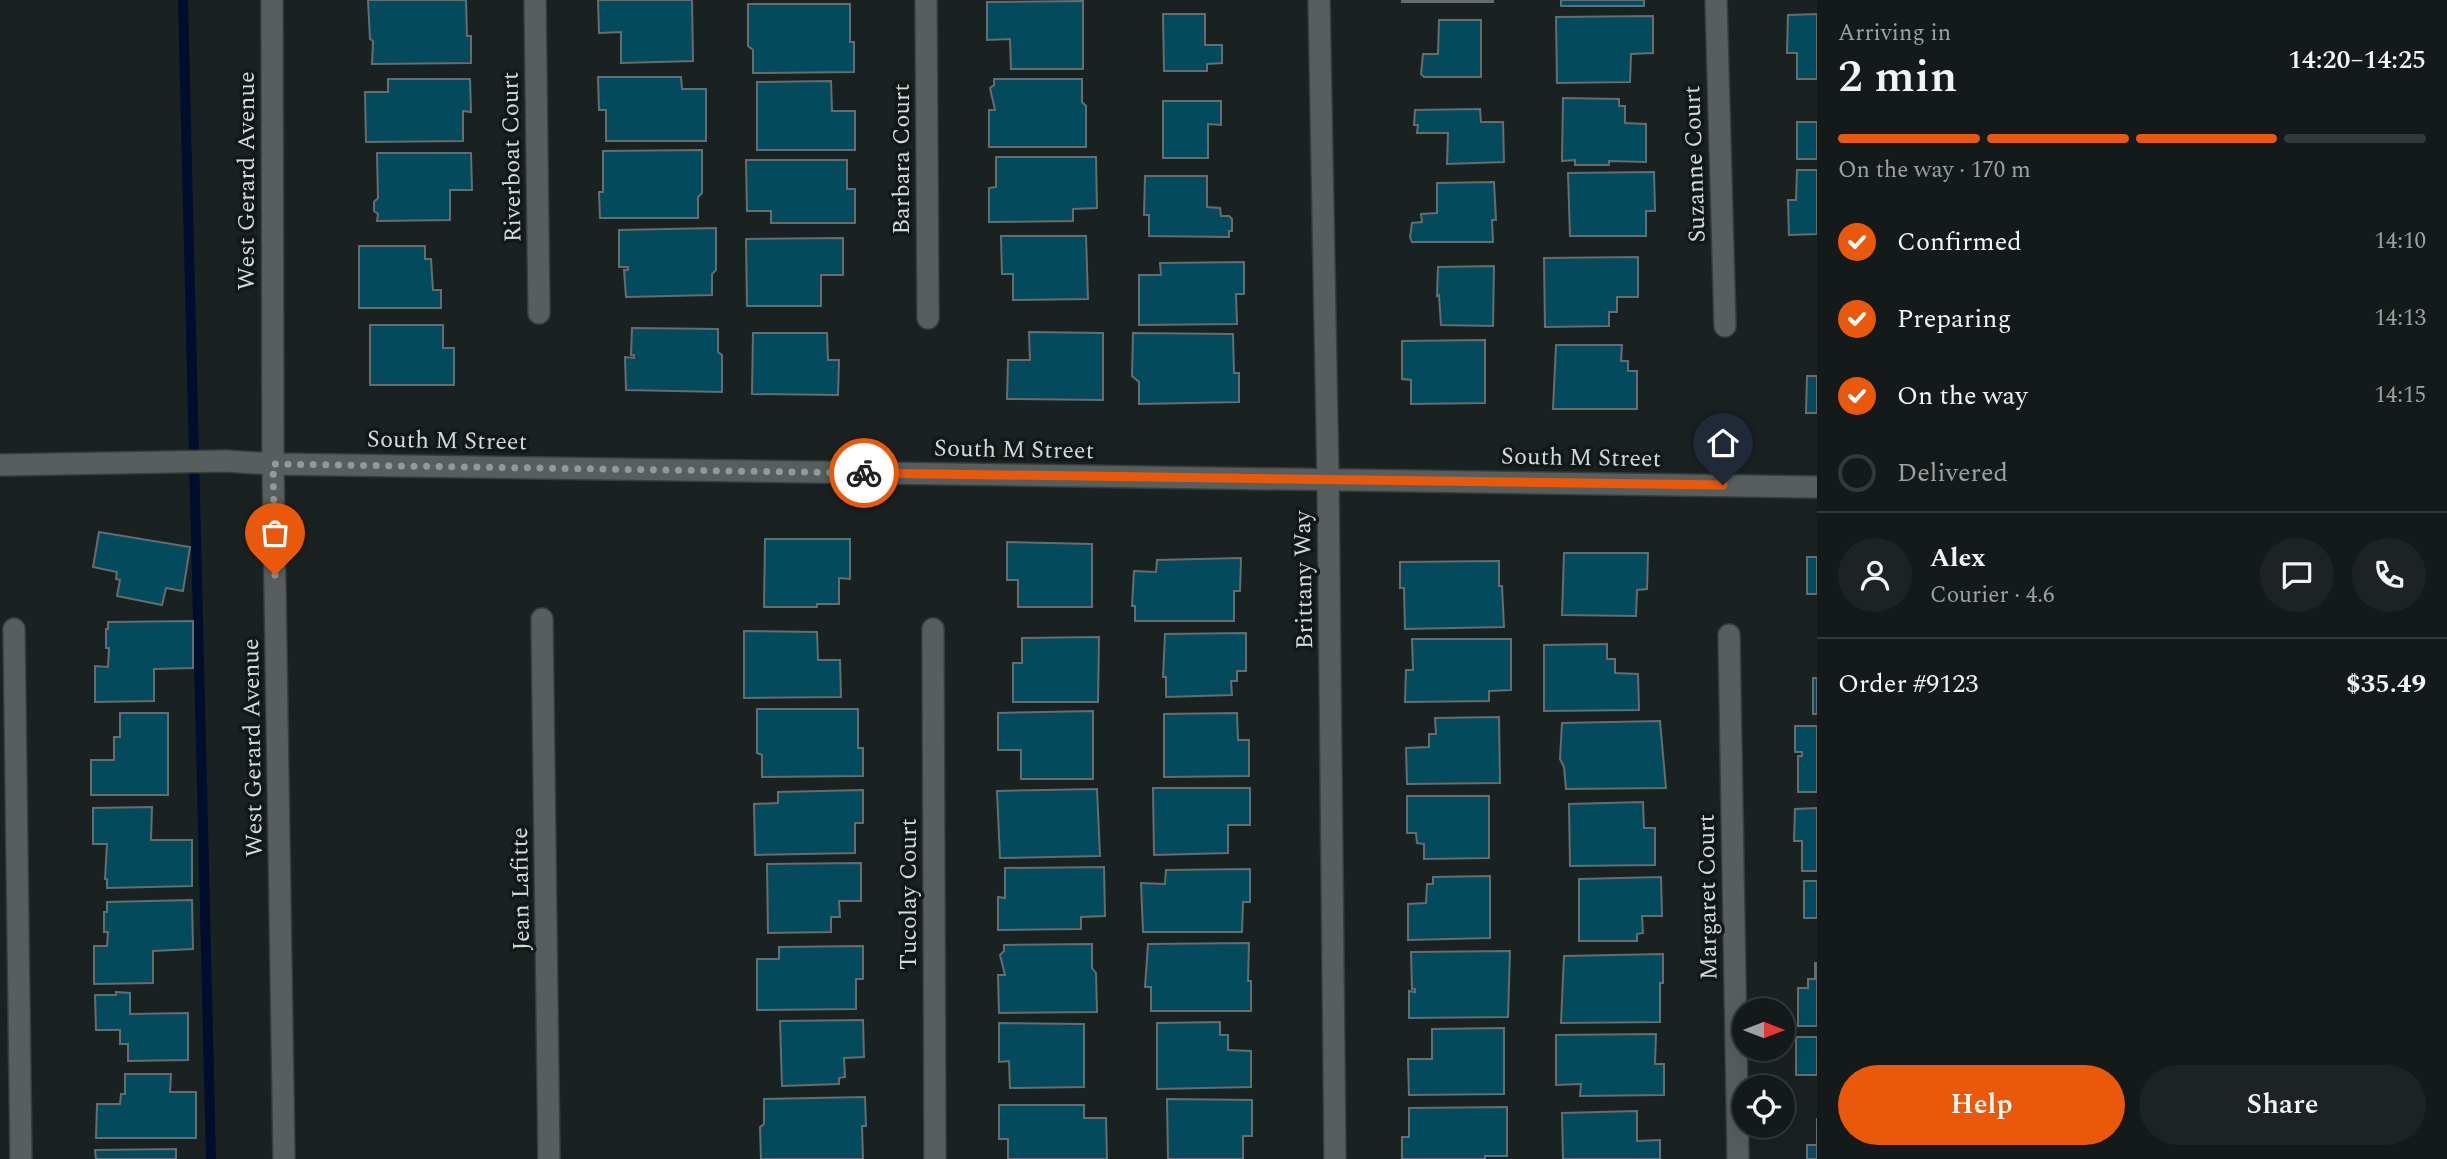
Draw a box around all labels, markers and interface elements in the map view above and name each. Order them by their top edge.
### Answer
text: Arriving in [1838,16,1951,51]
text: 14:20–14:25 [2288,40,2426,80]
text: 2 min [1838,42,1957,112]
street label: West Gerard Avenue [229,71,265,291]
street label: Riverboat Court [493,71,531,243]
street label: Barbara Court [884,83,920,235]
street label: Suzanne Court [1674,85,1716,243]
text: On the way · 170 m [1838,153,2031,188]
text: Confirmed [1897,222,2022,262]
icon: check [1838,223,1876,261]
text: 14:10 [2374,224,2426,259]
text: Preparing [1897,299,2011,339]
icon: check [1838,300,1876,338]
text: 14:13 [2374,301,2426,336]
text: On the way [1897,376,2028,416]
icon: check [1838,377,1876,415]
text: 14:15 [2374,378,2426,413]
pin [1693,413,1753,485]
street label: South M Street [367,422,527,460]
icon: home [1704,424,1742,462]
street label: South M Street [934,431,1094,469]
courier [829,438,899,508]
street label: South M Street [1501,439,1661,477]
text: Delivered [1897,453,2008,493]
icon: bike [845,454,883,492]
pin [245,503,305,575]
street label: Brittany Way [1285,509,1323,650]
icon: bag [256,514,294,552]
button: person [1838,538,1912,612]
text: Alex [1930,538,1985,578]
button: chat [2260,538,2334,612]
button: phone [2352,538,2426,612]
text: Courier · 4.6 [1930,578,2055,613]
street label: West Gerard Avenue [233,638,273,858]
text: Order #9123 [1838,664,1978,704]
text: $35.49 [2346,664,2426,704]
street label: Margaret Court [1689,813,1727,980]
street label: Tucolay Court [891,818,927,970]
street label: Jean Lafitte [502,827,540,951]
north arrow [1732,998,1796,1060]
map controls [1732,998,1795,1138]
button: Help [1838,1065,2125,1145]
button: Share [2139,1065,2426,1145]
button: locate [1732,1075,1795,1138]

